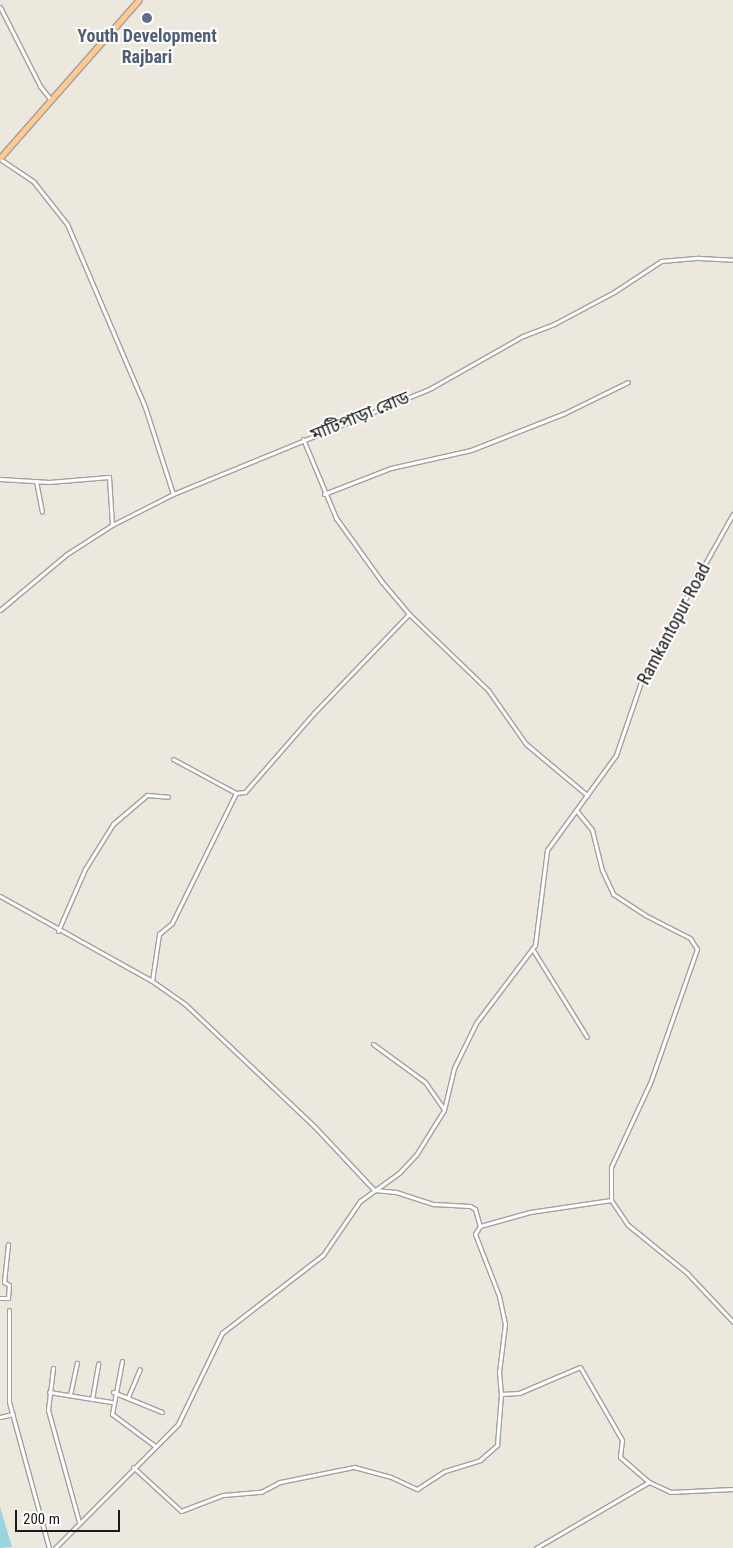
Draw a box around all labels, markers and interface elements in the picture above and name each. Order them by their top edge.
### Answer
marker: Youth Development Rajbari [141,12,153,24]
place label: Youth Development Rajbari [77,26,217,68]
street label: মাটিপাড়া রোড [307,386,413,446]
street label: Ramkantopur Road [633,559,715,689]
scale bar [18,1500,122,1532]
text: 200 m [23,1510,60,1528]

